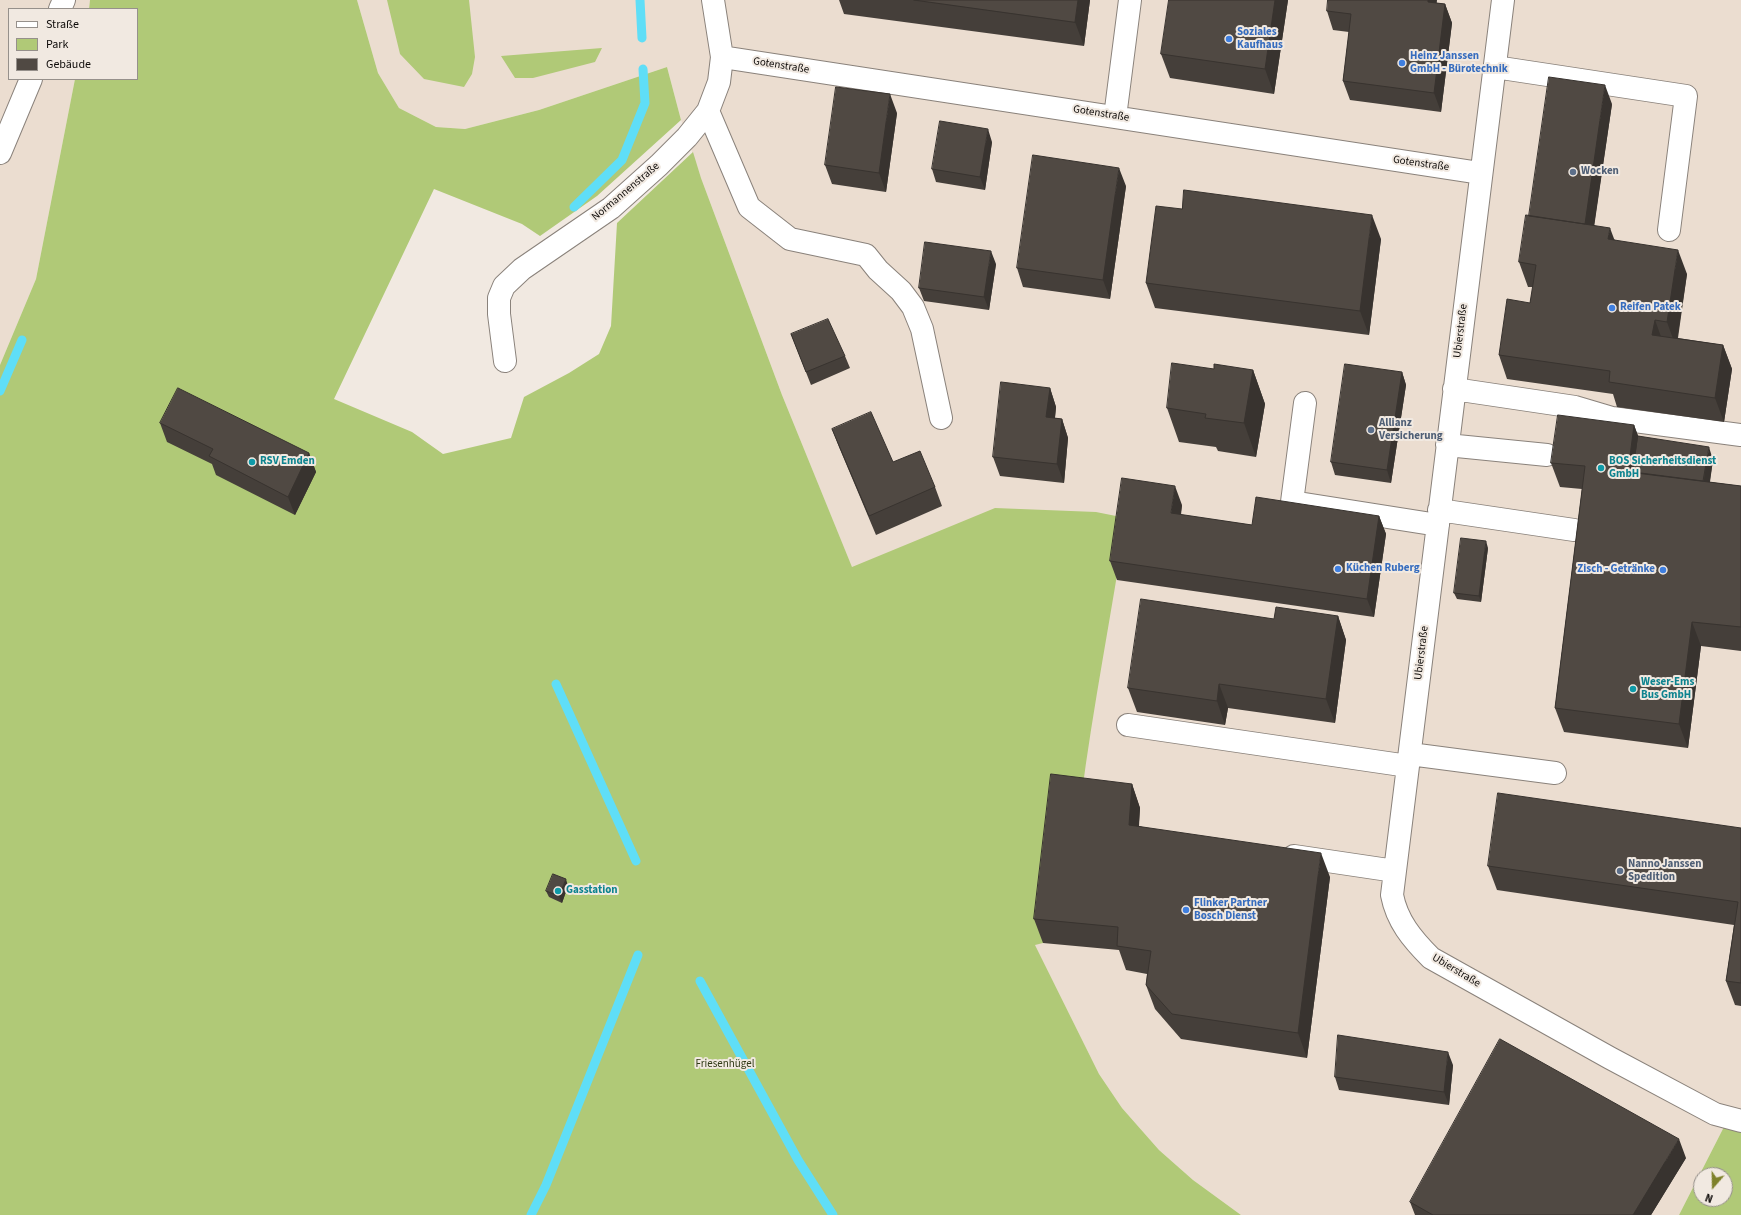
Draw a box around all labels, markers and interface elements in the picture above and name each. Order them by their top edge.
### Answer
legend [8,8,138,80]
text: Straße [46,16,79,33]
place label: Soziales Kaufhaus [1237,26,1283,52]
marker: Soziales Kaufhaus [1224,34,1234,44]
text: Park [46,36,68,53]
place label: Heinz Janssen GmbH - Bürotechnik [1410,50,1508,76]
street label: Gotenstraße [752,55,810,77]
text: Gebäude [46,56,91,73]
marker: Heinz Janssen GmbH - Bürotechnik [1397,58,1407,68]
street label: Gotenstraße [1072,103,1130,125]
street label: Gotenstraße [1392,154,1450,174]
street label: Normannenstraße [590,160,662,224]
place label: Wocken [1581,165,1619,179]
marker: Wocken [1568,167,1578,177]
place label: Reifen Patek [1620,301,1681,315]
street label: Ubierstraße [1451,303,1471,359]
marker: Reifen Patek [1607,303,1617,313]
place label: Allianz Versicherung [1379,417,1443,443]
marker: Allianz Versicherung [1366,425,1376,435]
place label: RSV Emden [260,455,315,469]
place label: BOS Sicherheitsdienst GmbH [1609,455,1716,481]
marker: RSV Emden [247,457,257,467]
marker: BOS Sicherheitsdienst GmbH [1596,463,1606,473]
place label: Küchen Ruberg [1346,562,1420,576]
place label: Zisch - Getränke [1577,563,1655,577]
marker: Küchen Ruberg [1333,564,1343,574]
marker: Zisch - Getränke [1658,565,1668,575]
street label: Ubierstraße [1412,625,1432,681]
place label: Weser-Ems Bus GmbH [1641,676,1694,702]
marker: Weser-Ems Bus GmbH [1628,684,1638,694]
place label: Nanno Janssen Spedition [1628,858,1701,884]
marker: Nanno Janssen Spedition [1615,866,1625,876]
place label: Gasstation [566,884,618,898]
marker: Gasstation [553,886,563,896]
place label: Flinker Partner Bosch Dienst [1194,897,1267,923]
marker: Flinker Partner Bosch Dienst [1181,905,1191,915]
street label: Ubierstraße [1429,951,1483,991]
park label: Friesenhügel [696,1058,754,1072]
north arrow [1693,1167,1733,1207]
text: N [1703,1190,1715,1206]

